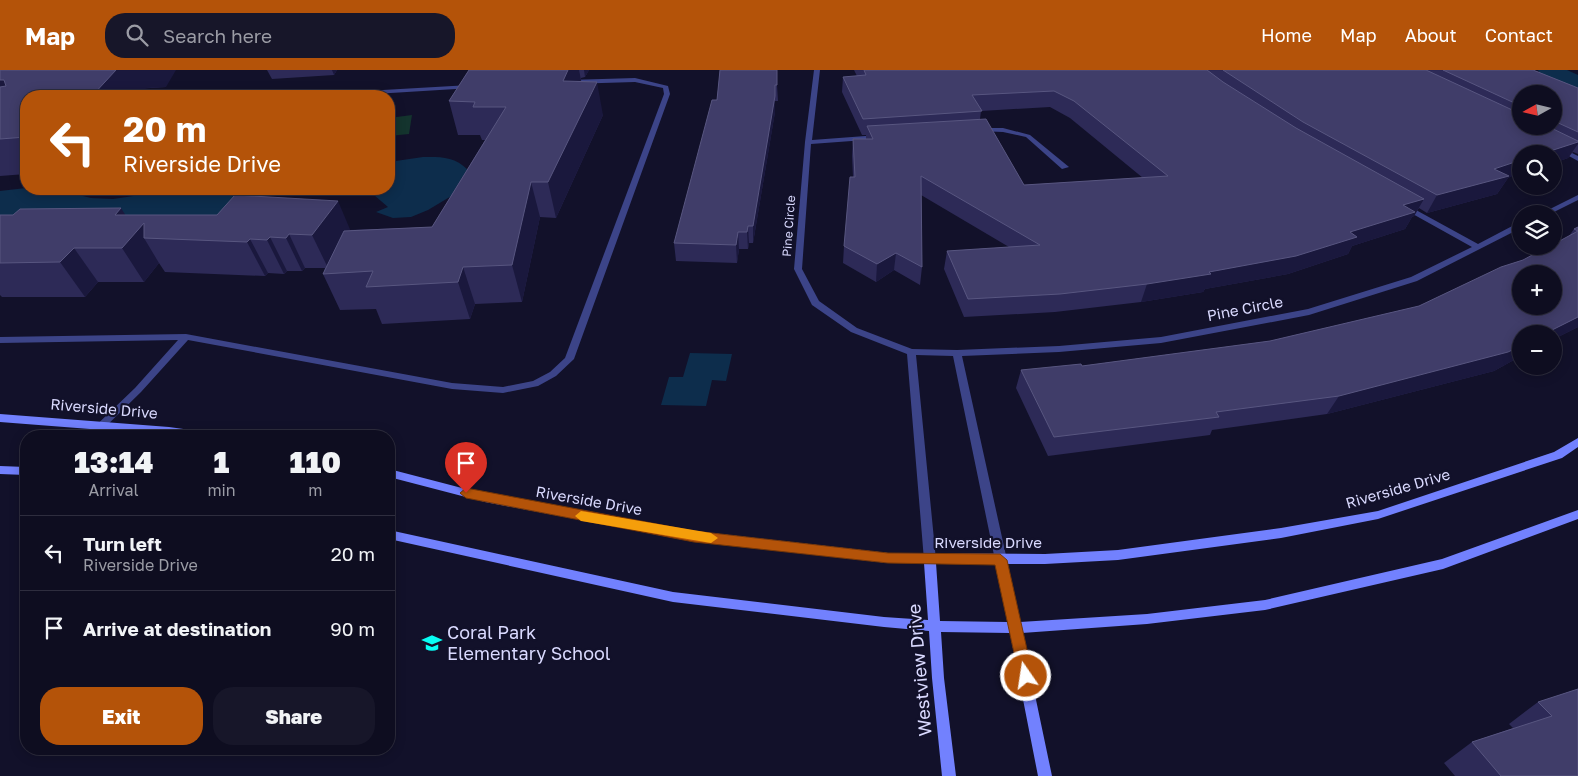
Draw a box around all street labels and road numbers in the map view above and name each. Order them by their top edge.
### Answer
street label: Pine Circle [779,195,798,257]
street label: Pine Circle [1205,292,1285,324]
street label: Riverside Drive [50,394,159,422]
street label: Riverside Drive [1343,464,1452,512]
street label: Riverside Drive [535,482,644,518]
street label: Riverside Drive [934,533,1042,551]
street label: Westview Drive [902,603,936,737]

